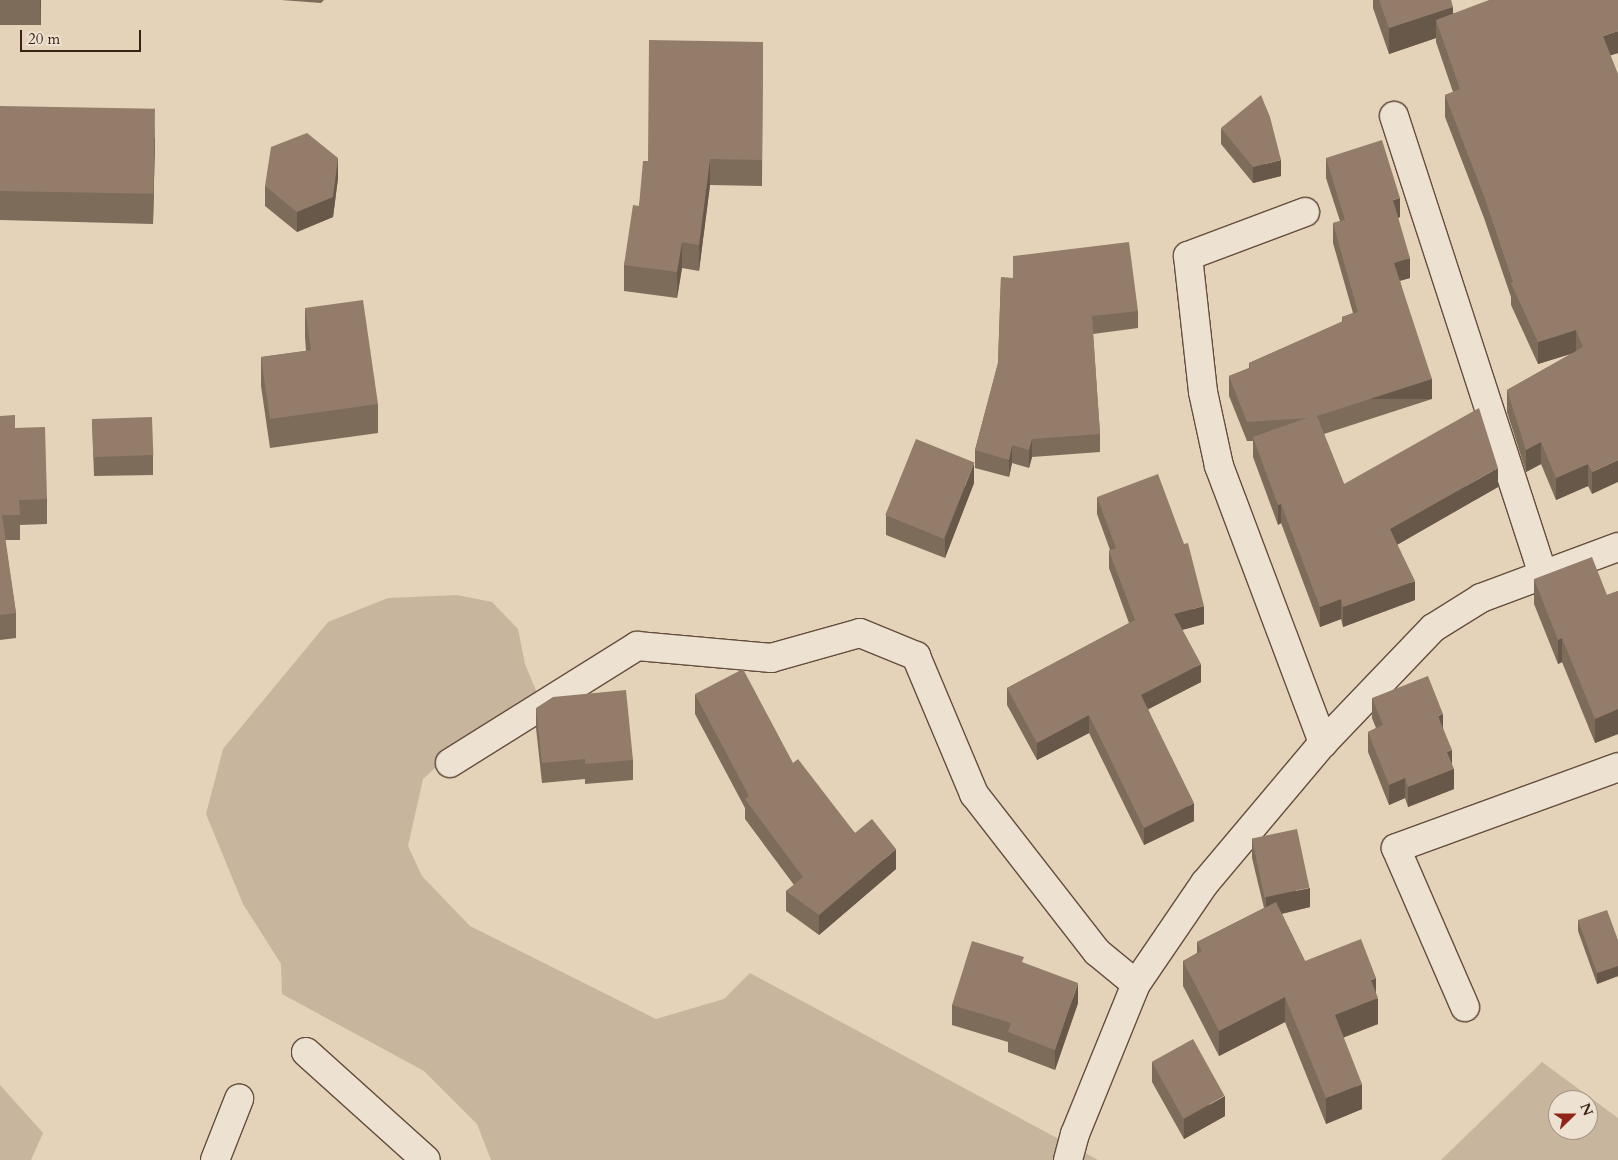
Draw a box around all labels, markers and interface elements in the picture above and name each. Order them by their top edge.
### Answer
scale bar [22,20,144,52]
text: 20 m [28,29,60,49]
north arrow [1548,1090,1598,1140]
text: N [1575,1100,1598,1119]

